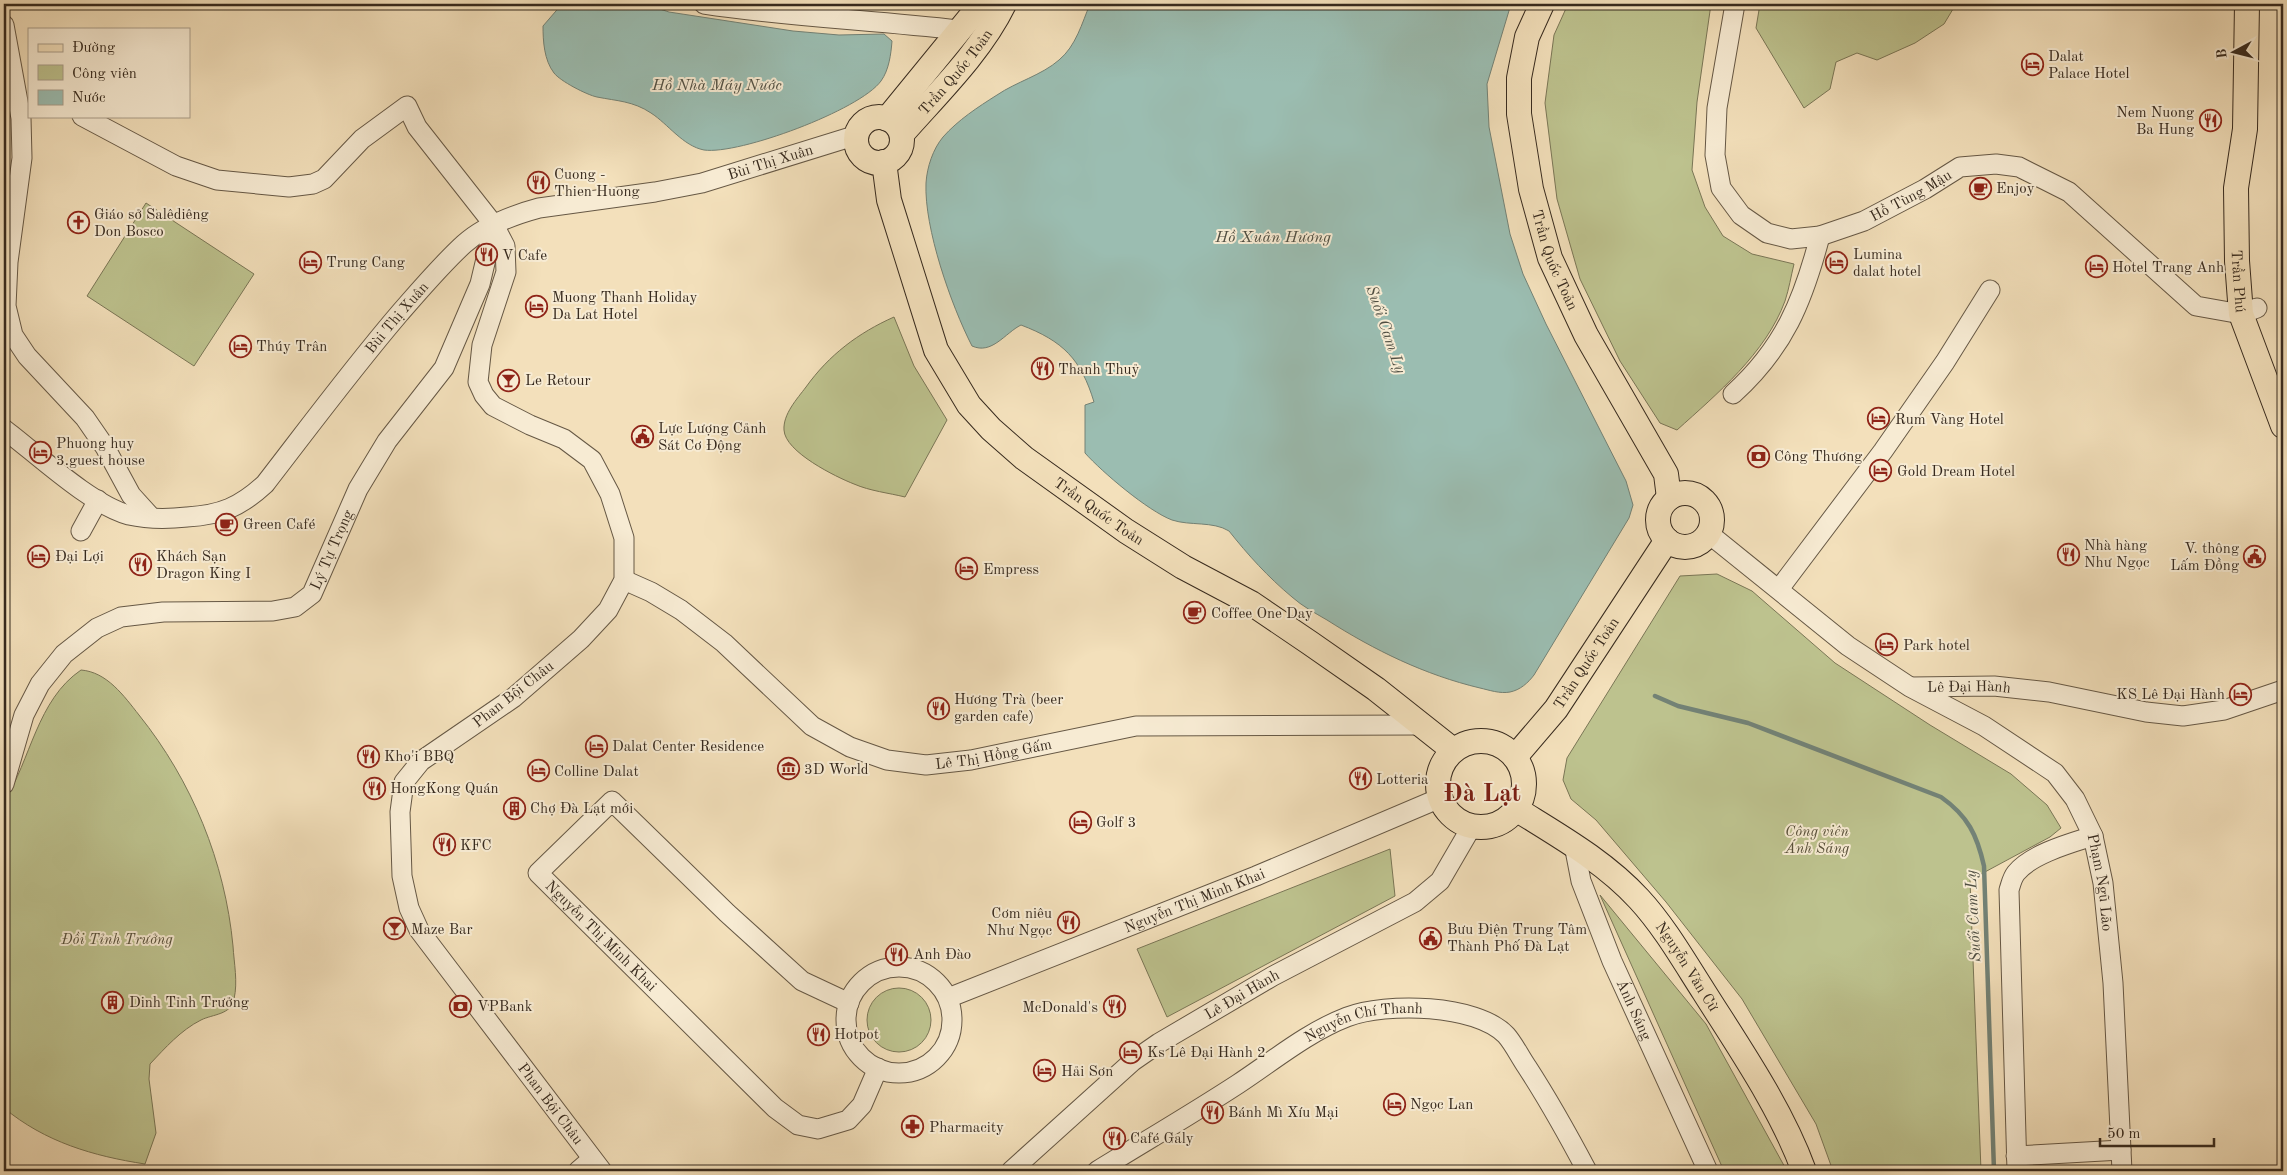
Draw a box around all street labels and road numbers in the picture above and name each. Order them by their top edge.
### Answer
street label: Trần Quốc Toản [917,27,996,119]
street label: Bùi Thị Xuân [726,143,815,184]
street label: Hồ Tùng Mậu [1868,168,1955,225]
street label: Trần Quốc Toản [1528,209,1579,313]
street label: Trần Phú [2228,250,2247,313]
street label: Bùi Thị Xuân [363,280,432,357]
street label: Trần Quốc Toản [1050,476,1146,549]
street label: Lý Tự Trọng [309,508,357,593]
street label: Trần Quốc Toản [1552,616,1623,712]
street label: Phan Bội Châu [471,659,557,731]
street label: Lê Đại Hành [1927,680,2012,697]
street label: Lê Thị Hồng Gấm [935,738,1053,773]
street label: Phạm Ngũ Lão [2084,832,2114,932]
street label: Nguyễn Thị Minh Khai [1122,867,1267,936]
street label: Nguyễn Thị Minh Khai [542,879,659,995]
street label: Nguyễn Văn Cừ [1652,920,1721,1015]
street label: Lê Đại Hành [1203,968,1282,1023]
street label: Ánh Sáng [1613,976,1653,1043]
street label: Nguyễn Chí Thanh [1302,1002,1423,1046]
street label: Phan Bội Châu [514,1061,585,1148]

